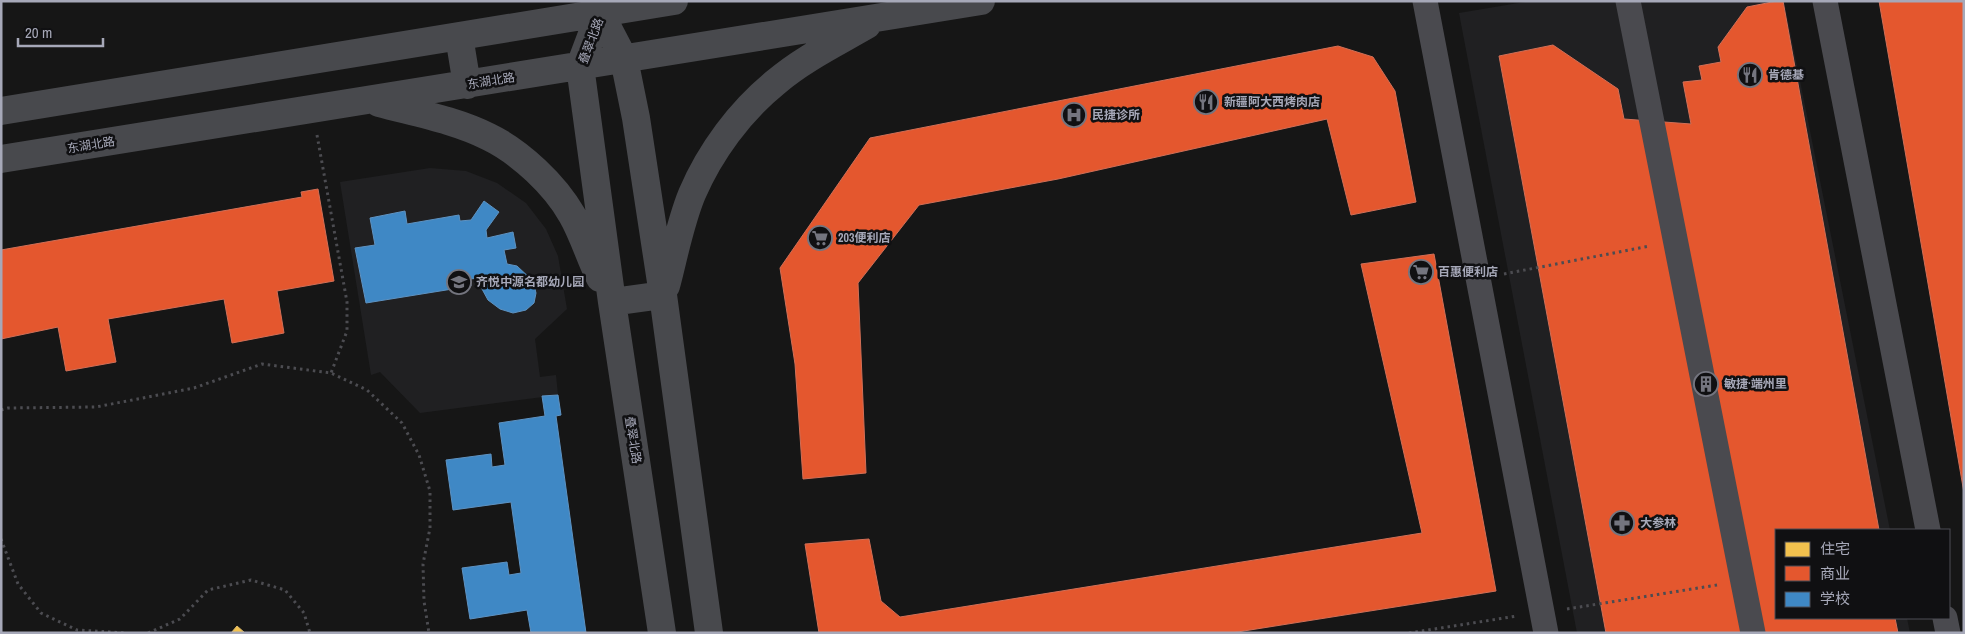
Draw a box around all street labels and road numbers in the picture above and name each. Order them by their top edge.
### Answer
street label: 叠翠北路 [575,16,607,66]
street label: 东湖北路 [466,69,516,93]
street label: 东湖北路 [66,133,116,157]
street label: 叠翠北路 [621,415,645,465]

